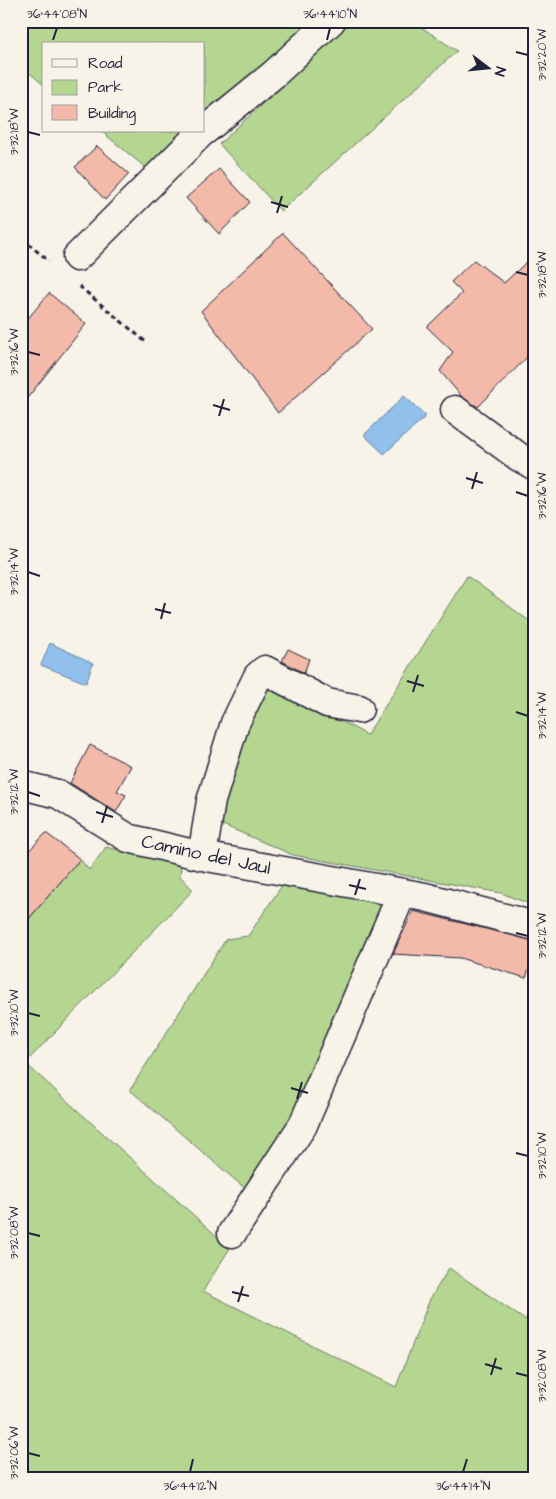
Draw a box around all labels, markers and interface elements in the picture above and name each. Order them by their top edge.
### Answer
text: 36°44'08"N [27,6,88,23]
text: 36°44'10"N [303,6,357,23]
text: 3°32'20"W [534,28,551,81]
legend [42,42,205,132]
north arrow [464,42,514,92]
text: Road [88,53,123,74]
text: N [489,64,510,78]
text: Park [88,77,123,98]
text: Building [88,103,136,125]
text: 3°32'18"W [6,108,23,156]
text: 3°32'18"W [534,251,551,299]
text: 3°32'16"W [6,328,23,375]
text: 3°32'16"W [534,472,551,519]
text: 3°32'14"W [6,548,23,596]
text: 3°32'14"W [534,692,551,740]
text: 3°32'12"W [6,768,23,815]
street label: Camino del Jaul [139,828,273,882]
text: 3°32'12"W [534,912,551,959]
text: 3°32'10"W [6,989,23,1036]
text: 3°32'10"W [534,1132,551,1179]
text: 3°32'08"W [6,1206,23,1260]
text: 3°32'08"W [534,1349,551,1403]
text: 3°32'06"W [6,1426,23,1479]
text: 36°44'12"N [163,1478,217,1495]
text: 36°44'14"N [436,1478,491,1495]

